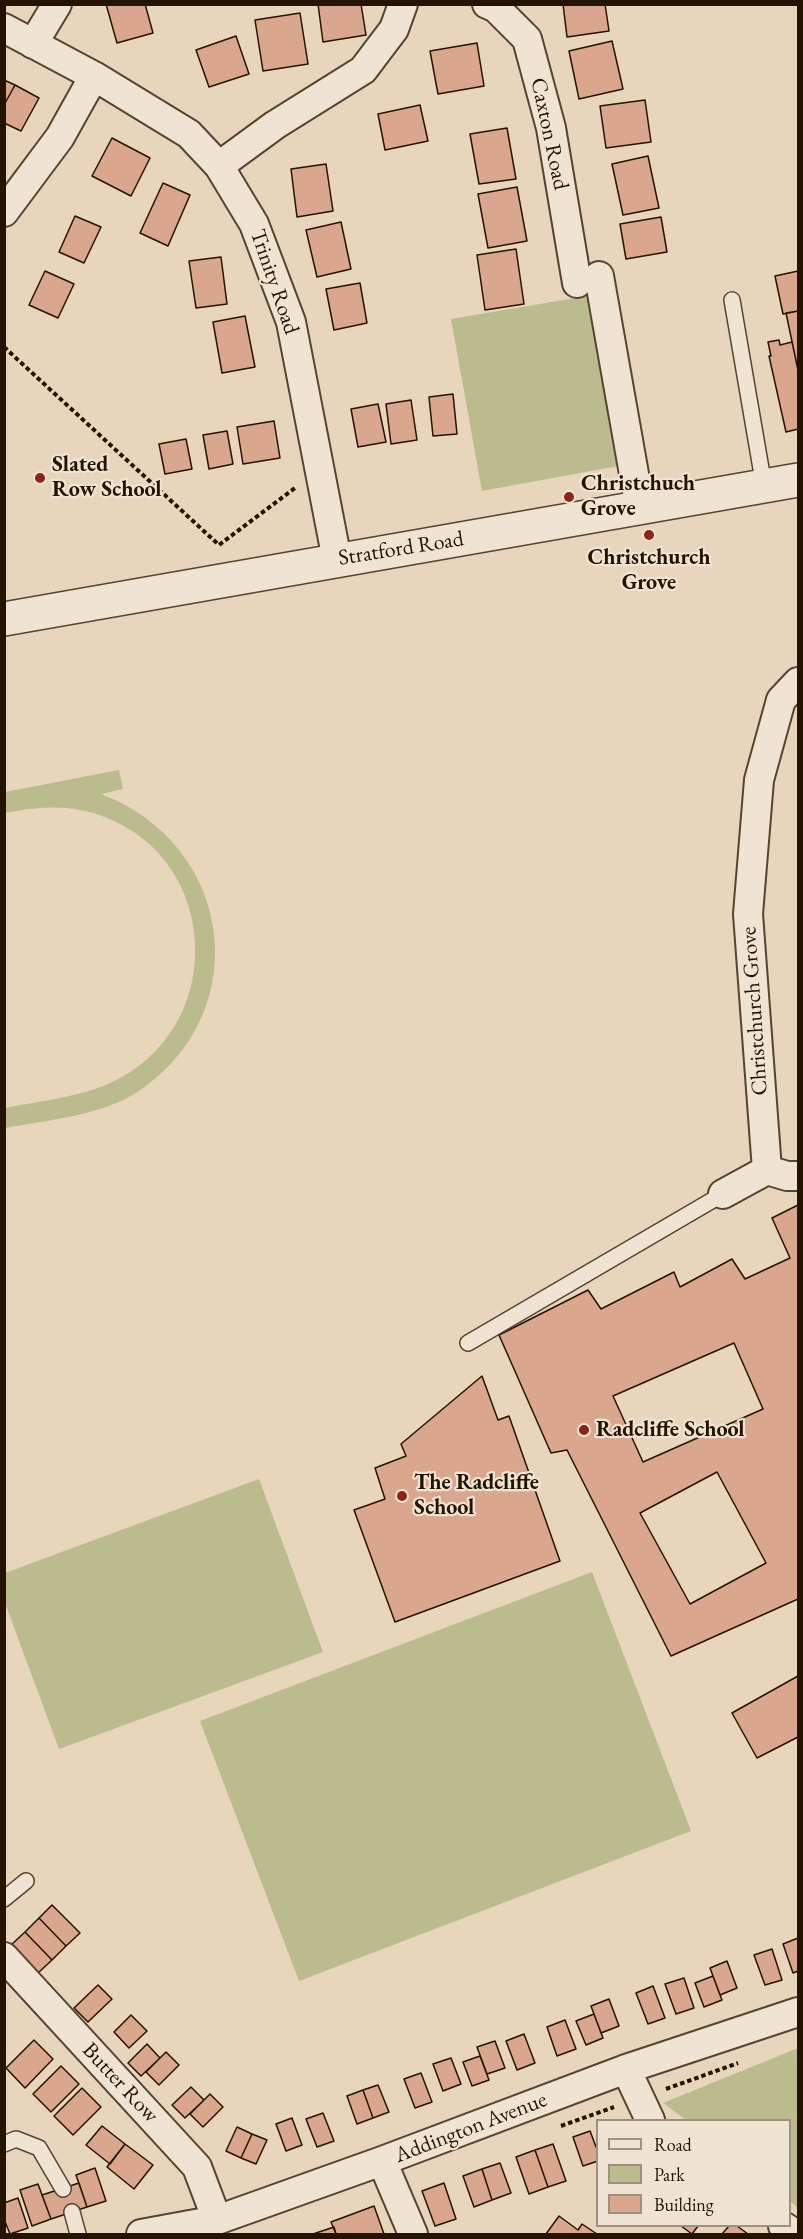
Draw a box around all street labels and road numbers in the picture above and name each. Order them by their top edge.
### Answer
street label: Caxton Road [524,76,574,192]
street label: Trinity Road [244,226,304,338]
street label: Stratford Road [336,526,466,572]
street label: Christchurch Grove [736,926,774,1096]
street label: Butter Row [76,2037,164,2129]
street label: Addington Avenue [391,2087,551,2169]

